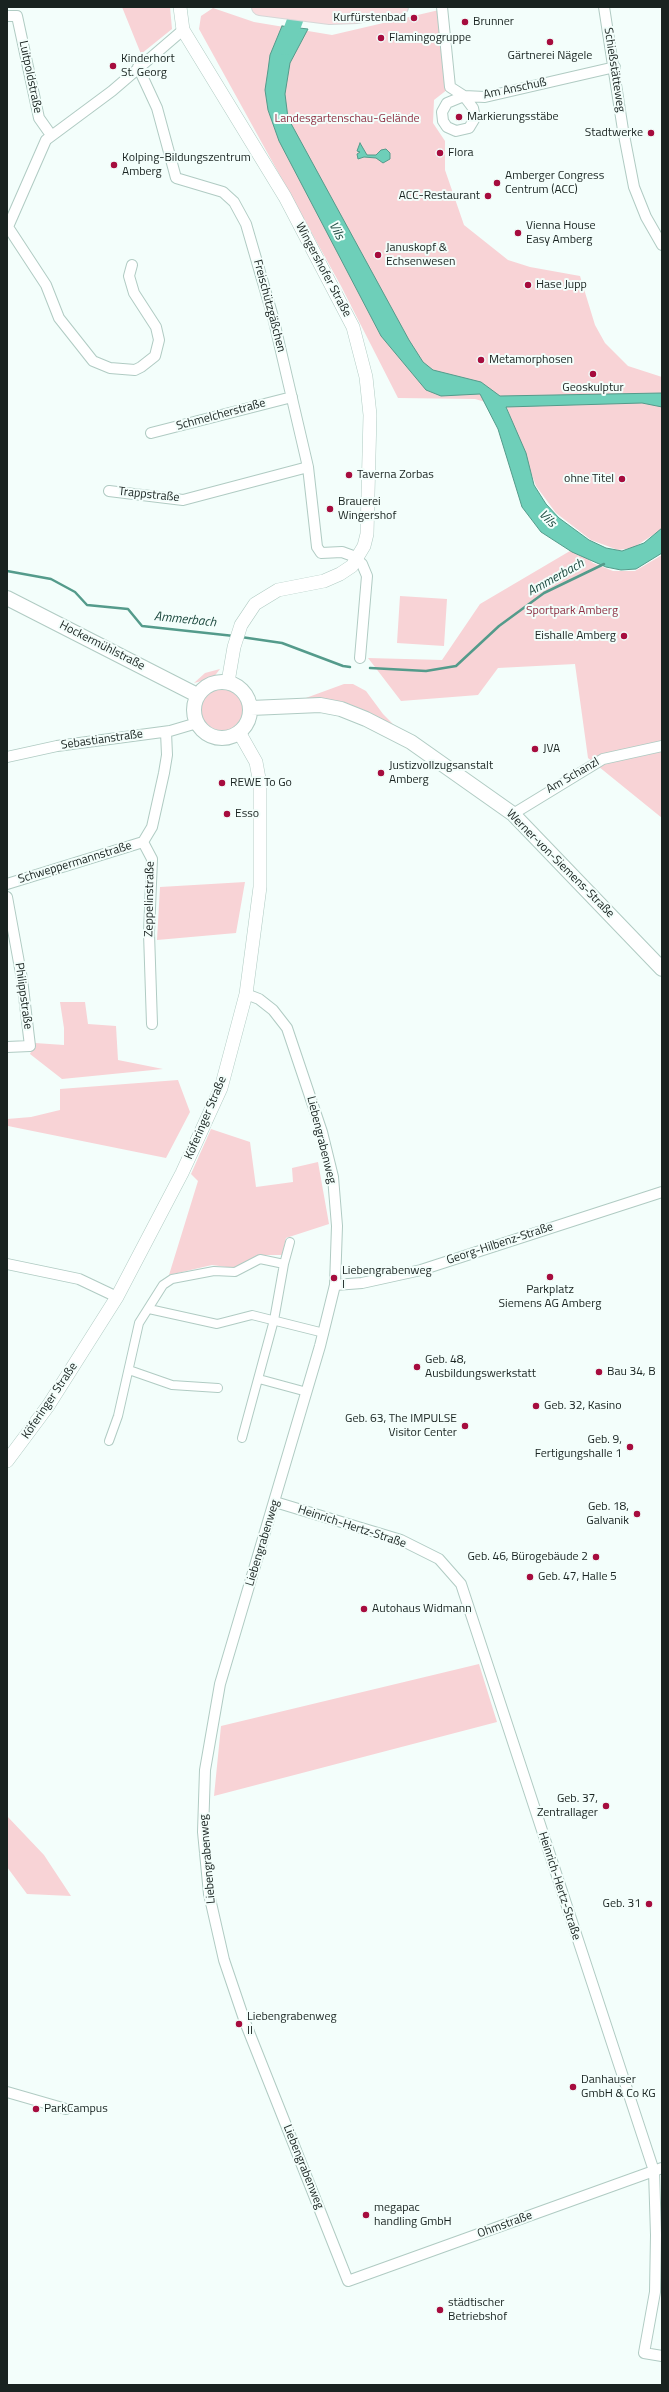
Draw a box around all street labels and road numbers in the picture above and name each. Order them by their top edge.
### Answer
street label: Schießstätteweg [600,27,628,113]
street label: Luitpoldstraße [15,40,45,114]
street label: Am Anschuß [482,75,548,103]
street label: Wingershofer Straße [292,220,354,320]
street label: Freischützgäßchen [250,258,288,354]
street label: Schmelcherstraße [175,396,267,434]
street label: Trappstraße [118,485,180,505]
street label: Hockermühlstraße [57,618,147,674]
street label: Sebastianstraße [60,727,144,753]
street label: Am Schanzl [544,755,602,797]
street label: Werner-von-Siemens-Straße [503,807,617,921]
street label: Schweppermannstraße [16,839,134,887]
street label: Zeppelinstraße [142,861,158,937]
street label: Philippstraße [11,962,35,1030]
street label: Köferinger Straße [182,1074,230,1162]
street label: Liebengrabenweg [303,1095,339,1185]
street label: Georg-Hilbenz-Straße [445,1220,555,1268]
street label: Köferinger Straße [19,1360,81,1442]
street label: Liebengrabenweg [243,1498,283,1588]
street label: Heinrich-Hertz-Straße [296,1503,408,1551]
street label: Liebengrabenweg [197,1814,219,1904]
street label: Heinrich-Hertz-Straße [535,1830,583,1942]
street label: Liebengrabenweg [280,2123,326,2211]
street label: Ohmstraße [476,2208,534,2242]

